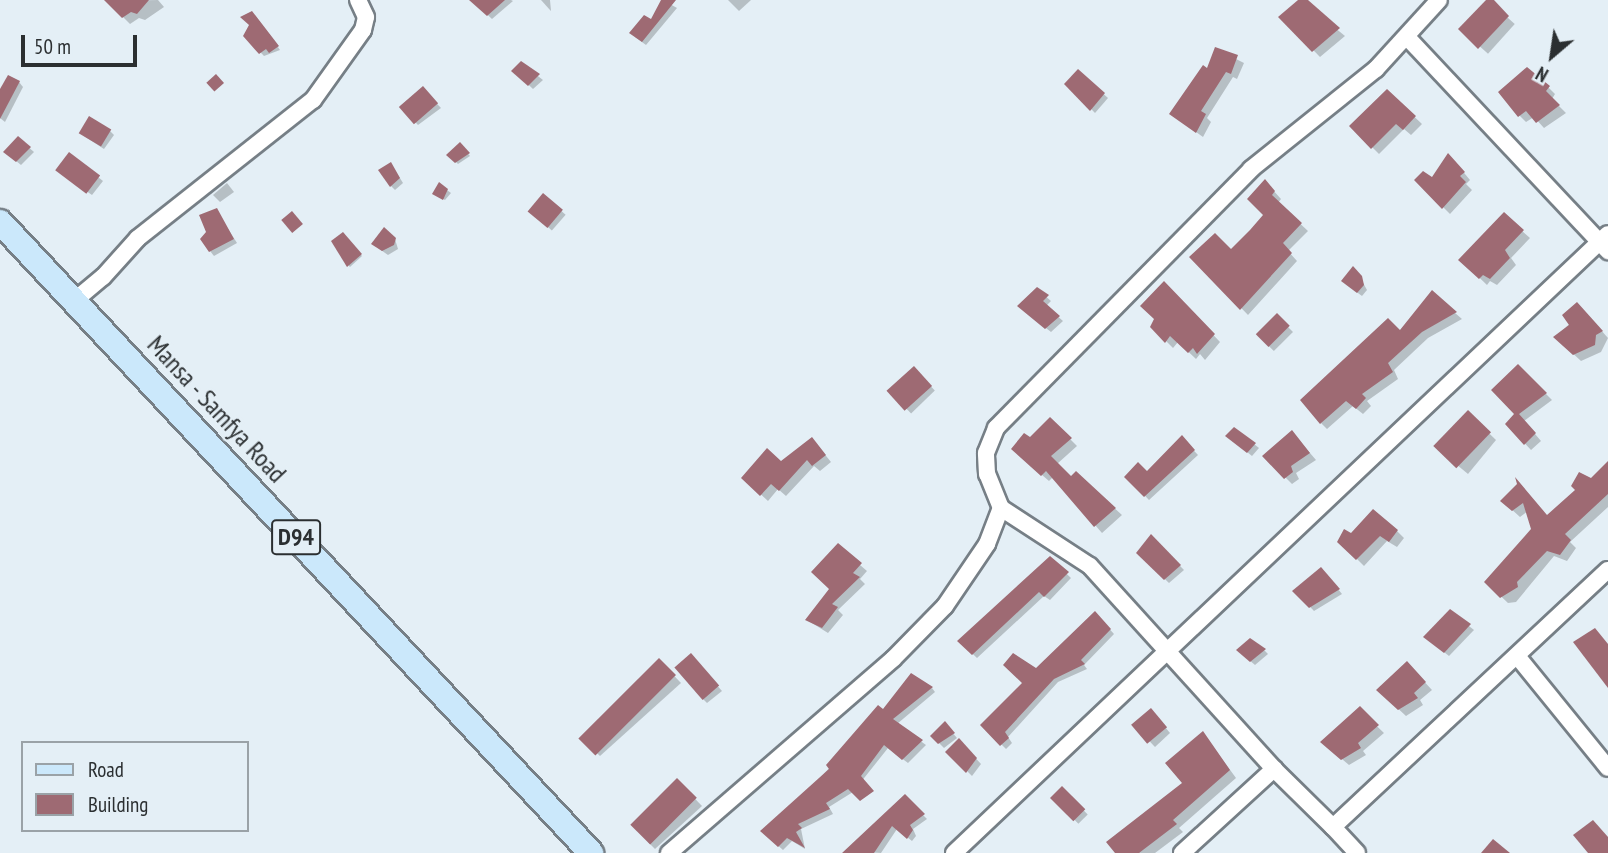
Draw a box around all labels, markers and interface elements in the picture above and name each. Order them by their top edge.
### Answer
scale bar [24,21,140,65]
north arrow [1517,21,1587,91]
text: 50 m [34,33,71,60]
text: N [1532,61,1552,87]
street label: Mansa - Samfya Road [140,328,294,490]
road number: D94 [270,516,322,558]
legend [21,741,248,832]
text: Road [88,756,124,783]
text: Building [88,791,148,818]

